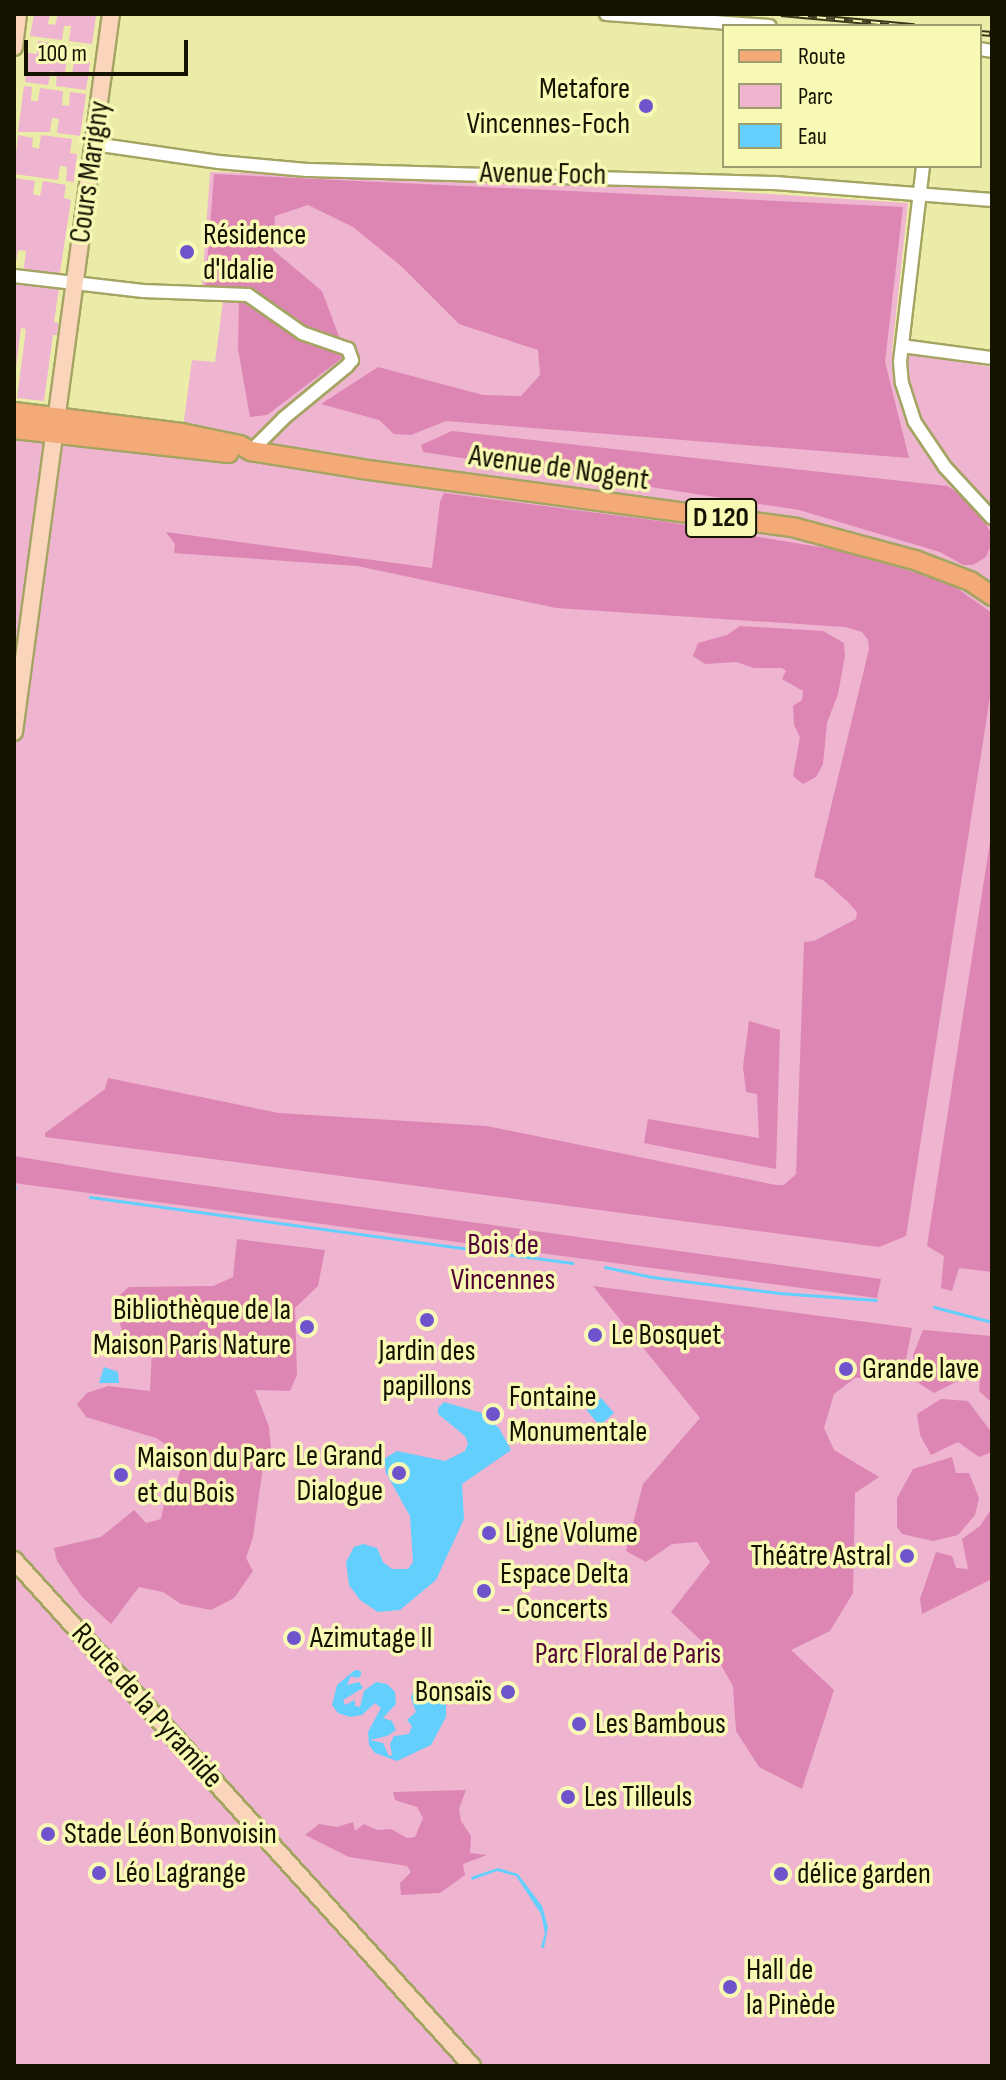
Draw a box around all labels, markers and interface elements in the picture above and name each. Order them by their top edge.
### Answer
scale bar [28,24,192,74]
legend [722,24,982,168]
text: 100 m [38,39,87,68]
text: Route [798,42,846,71]
place label: Metafore Vincennes-Foch [466,71,630,142]
text: Parc [798,82,833,111]
marker: Metafore Vincennes-Foch [637,97,655,115]
street label: Cours Marigny [62,99,118,245]
text: Eau [798,122,827,151]
street label: Avenue Foch [480,155,606,193]
place label: Résidence d'Idalie [203,217,306,288]
marker: Résidence d'Idalie [178,243,196,261]
street label: Avenue de Nogent [467,438,651,498]
road number: D 120 [685,494,757,542]
park label: Bois de Vincennes [451,1227,555,1298]
place label: Bibliothèque de la Maison Paris Nature [93,1292,291,1362]
marker: Jardin des papillons [418,1311,436,1329]
place label: Le Bosquet [611,1317,721,1353]
marker: Bibliothèque de la Maison Paris Nature [298,1318,316,1336]
marker: Le Bosquet [586,1326,604,1344]
place label: Jardin des papillons [379,1333,475,1404]
place label: Grande lave [862,1351,979,1387]
marker: Grande lave [837,1360,855,1378]
place label: Fontaine Monumentale [509,1379,647,1450]
marker: Fontaine Monumentale [484,1405,502,1423]
place label: Le Grand Dialogue [295,1438,383,1508]
place label: Maison du Parc et du Bois [137,1440,287,1510]
marker: Le Grand Dialogue [390,1464,408,1482]
marker: Maison du Parc et du Bois [112,1466,130,1484]
place label: Ligne Volume [505,1515,638,1551]
marker: Ligne Volume [480,1524,498,1542]
place label: Théâtre Astral [750,1538,891,1574]
marker: Théâtre Astral [898,1547,916,1565]
place label: Espace Delta - Concerts [500,1556,629,1626]
marker: Espace Delta - Concerts [475,1582,493,1600]
street label: Route de la Pyramide [64,1616,230,1796]
place label: Azimutage II [310,1620,433,1656]
marker: Azimutage II [285,1629,303,1647]
park label: Parc Floral de Paris [535,1636,721,1672]
place label: Bonsaïs [415,1674,492,1710]
marker: Bonsaïs [499,1683,517,1701]
place label: Les Bambous [595,1706,726,1742]
marker: Les Bambous [570,1715,588,1733]
place label: Les Tilleuls [584,1779,692,1815]
marker: Les Tilleuls [559,1788,577,1806]
place label: Stade Léon Bonvoisin [64,1816,277,1852]
marker: Stade Léon Bonvoisin [39,1825,57,1843]
place label: Léo Lagrange [115,1855,246,1891]
place label: délice garden [797,1856,931,1892]
marker: Léo Lagrange [90,1864,108,1882]
marker: délice garden [772,1865,790,1883]
place label: Hall de la Pinède [746,1952,836,2022]
marker: Hall de la Pinède [721,1978,739,1996]

